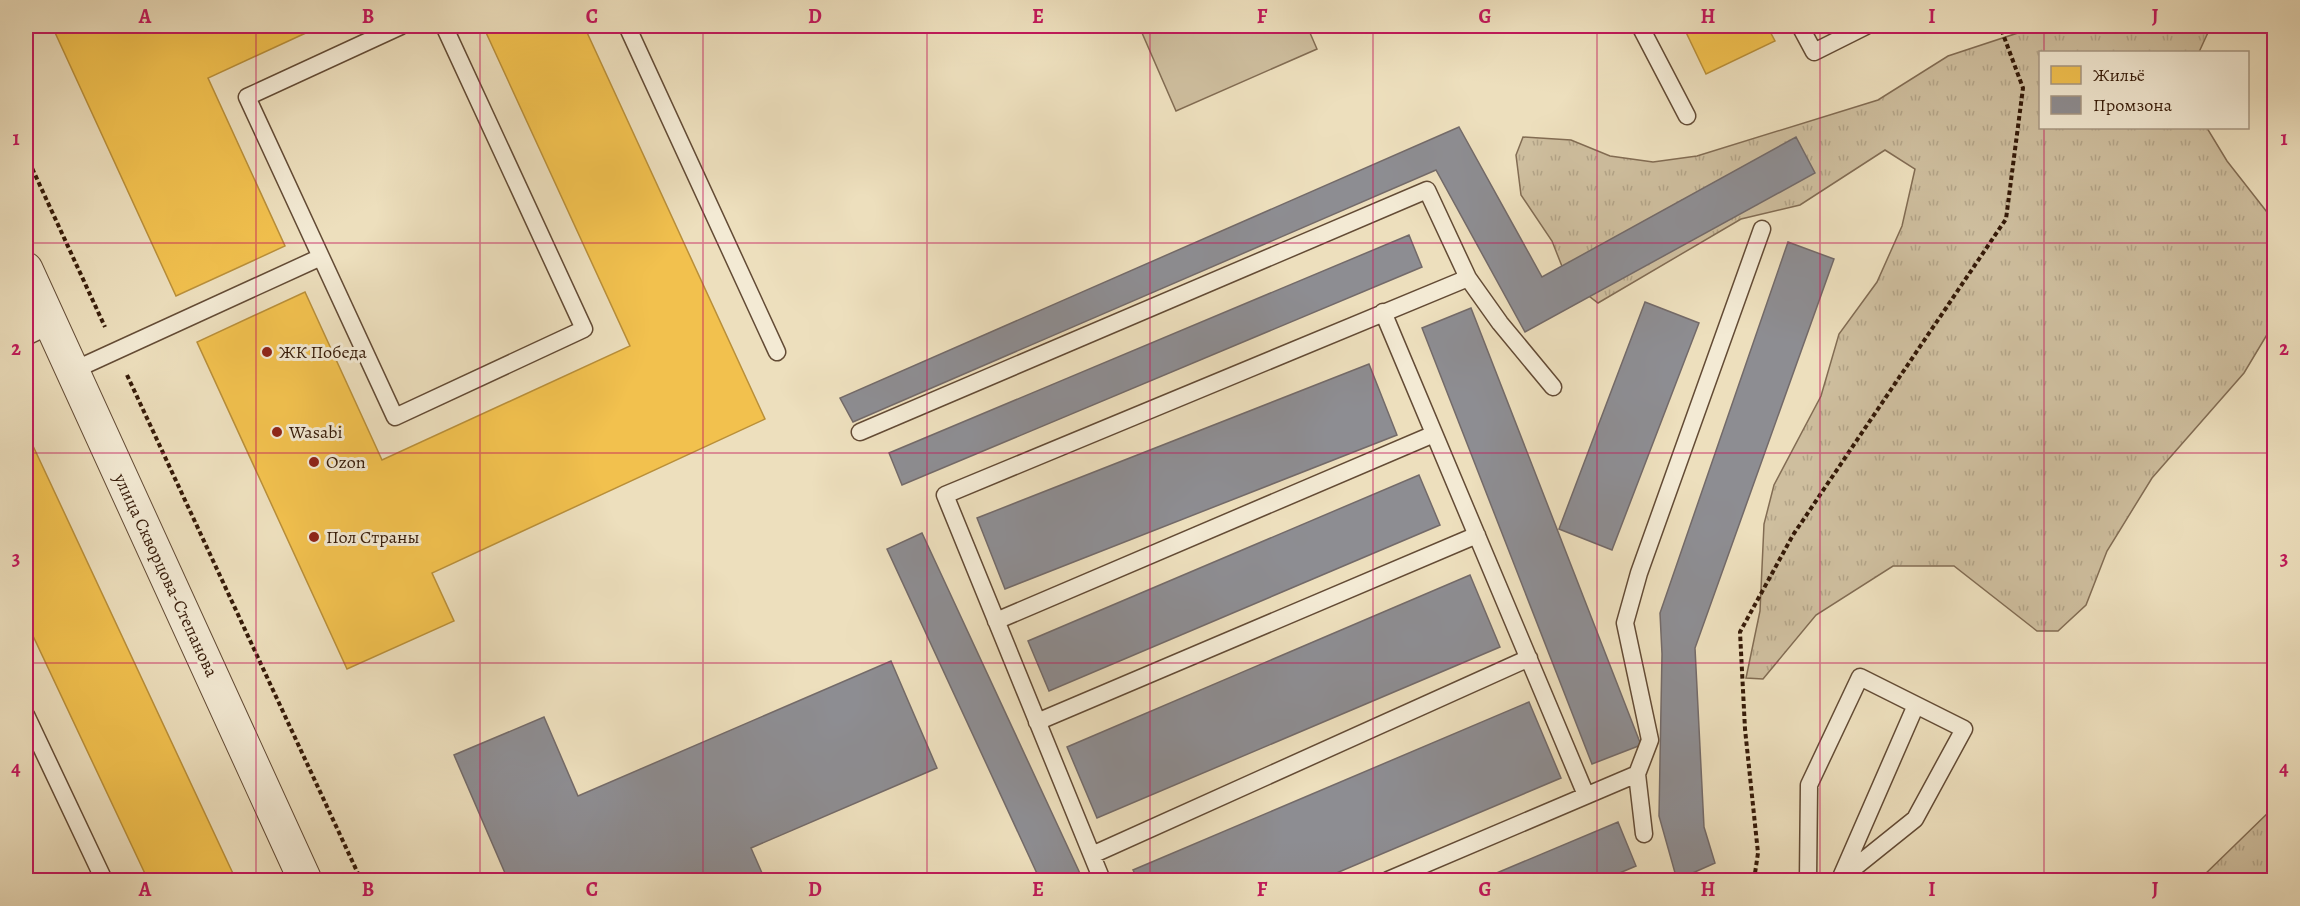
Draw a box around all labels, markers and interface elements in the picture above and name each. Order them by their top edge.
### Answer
text: A [138,3,152,30]
text: B [362,3,374,30]
text: C [586,3,598,30]
text: D [808,3,822,30]
text: E [1032,3,1044,30]
text: F [1257,3,1268,30]
text: G [1478,3,1492,30]
text: H [1701,3,1716,30]
text: I [1928,3,1936,30]
text: J [2152,3,2159,30]
legend [2039,51,2249,129]
text: Жильё [2093,63,2145,87]
text: Промзона [2093,93,2173,117]
text: 1 [12,125,20,152]
text: 1 [2280,125,2288,152]
text: 2 [11,335,21,362]
text: 2 [2279,335,2289,362]
place label: ЖК Победа [279,340,368,364]
marker: ЖК Победа [260,345,274,359]
place label: Wasabi [288,420,343,444]
marker: Wasabi [270,425,284,439]
place label: Ozon [326,450,366,474]
marker: Ozon [307,455,321,469]
street label: улица Скворцова-Степанова [108,468,224,681]
place label: Пол Страны [326,525,420,549]
marker: Пол Страны [307,530,321,544]
text: 3 [12,545,20,572]
text: 3 [2280,545,2288,572]
text: 4 [11,755,21,782]
text: 4 [2279,755,2289,782]
text: A [138,876,152,903]
text: B [362,876,374,903]
text: C [586,876,598,903]
text: D [808,876,822,903]
text: E [1032,876,1044,903]
text: F [1257,876,1268,903]
text: G [1478,876,1492,903]
text: H [1701,876,1716,903]
text: I [1928,876,1936,903]
text: J [2152,876,2159,903]

